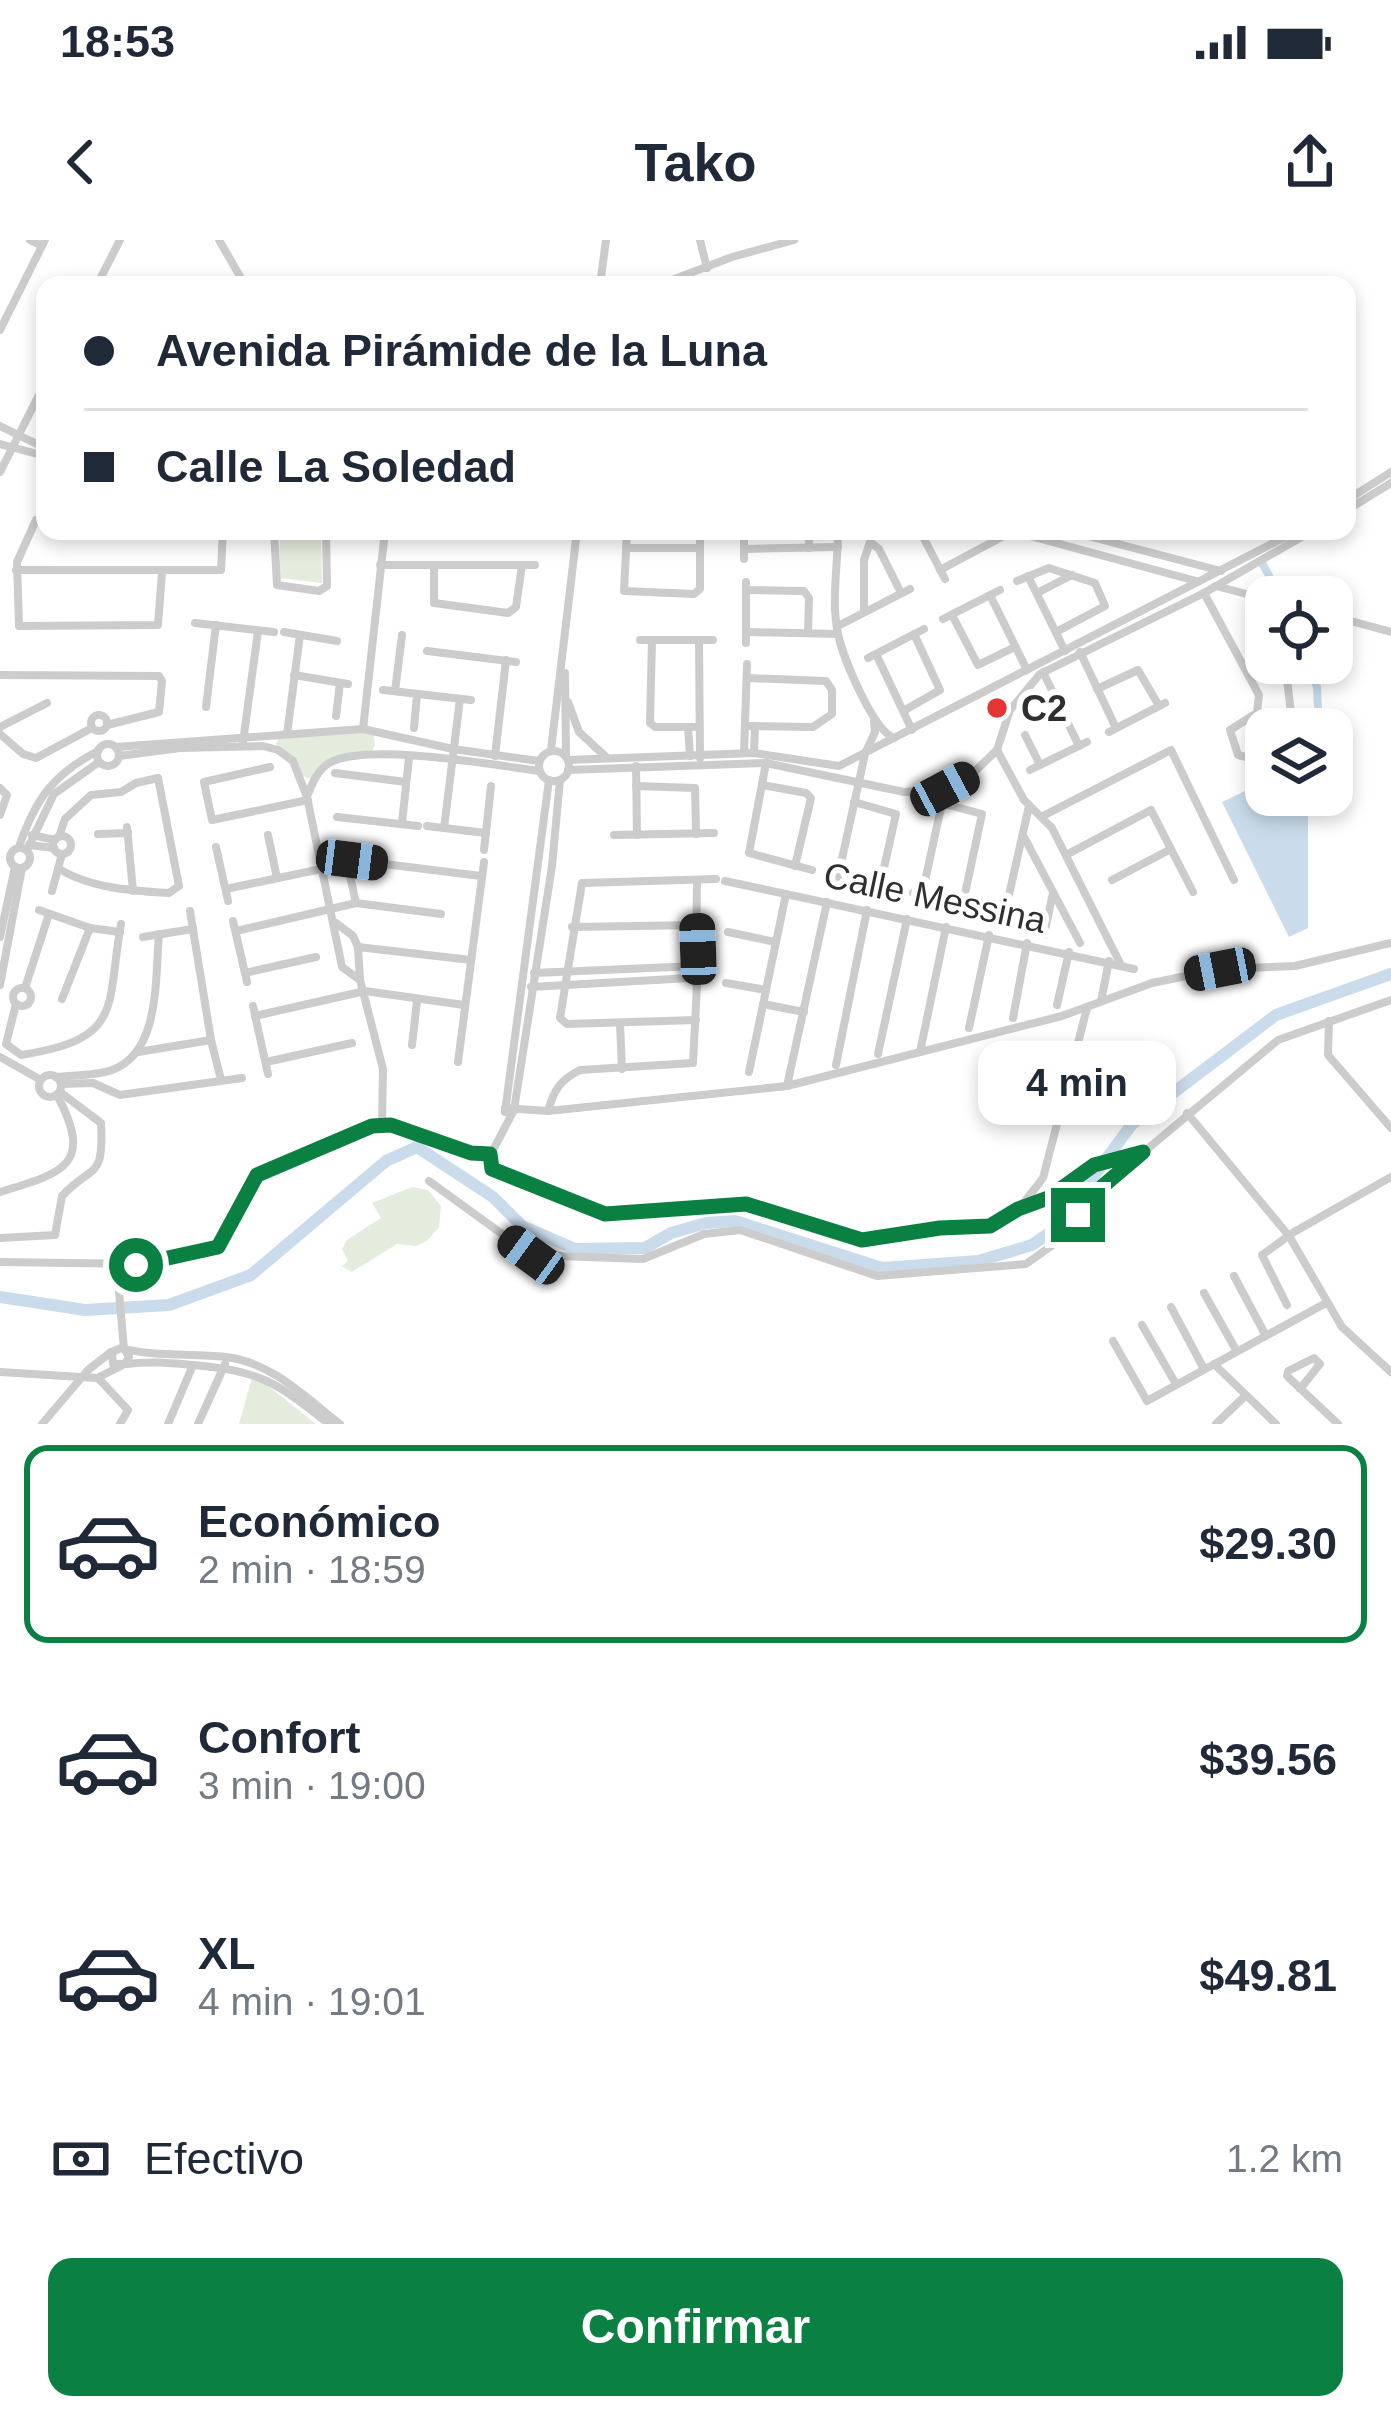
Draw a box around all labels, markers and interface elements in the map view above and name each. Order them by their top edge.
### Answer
text: 18:53 [60,16,175,67]
icon: back [48,129,114,195]
icon: share [1277,129,1343,195]
text: Tako [634,132,757,192]
text: Avenida Pirámide de la Luna [156,325,767,376]
text: Calle La Soledad [156,441,516,492]
map controls [1245,576,1353,816]
button: locate [1245,576,1353,684]
place label: C2 [1021,688,1067,729]
marker: C2 [984,695,1010,721]
button: layers [1245,708,1353,816]
car [905,756,985,822]
car [314,838,390,882]
street label: Calle Messina [820,854,1051,941]
car [679,912,717,986]
car [1181,944,1259,994]
callout: 4 min [979,1041,1177,1125]
text: 4 min [1026,1061,1128,1104]
route end [1051,1188,1105,1242]
car [491,1219,571,1291]
route start [109,1238,163,1292]
icon: car [54,1490,162,1598]
text: Económico [198,1496,441,1547]
text: $29.30 [1199,1518,1337,1569]
text: 2 min · 18:59 [198,1548,426,1591]
icon: car [54,1706,162,1814]
text: Confort [198,1712,360,1763]
text: $39.56 [1199,1734,1337,1785]
text: 3 min · 19:00 [198,1764,426,1807]
icon: car [54,1922,162,2030]
text: XL [198,1928,256,1979]
text: $49.81 [1199,1950,1337,2001]
text: 4 min · 19:01 [198,1980,426,2023]
icon: cash [48,2126,114,2192]
text: Efectivo [144,2133,304,2184]
text: 1.2 km [1226,2137,1343,2180]
button: Confirmar [48,2258,1343,2396]

